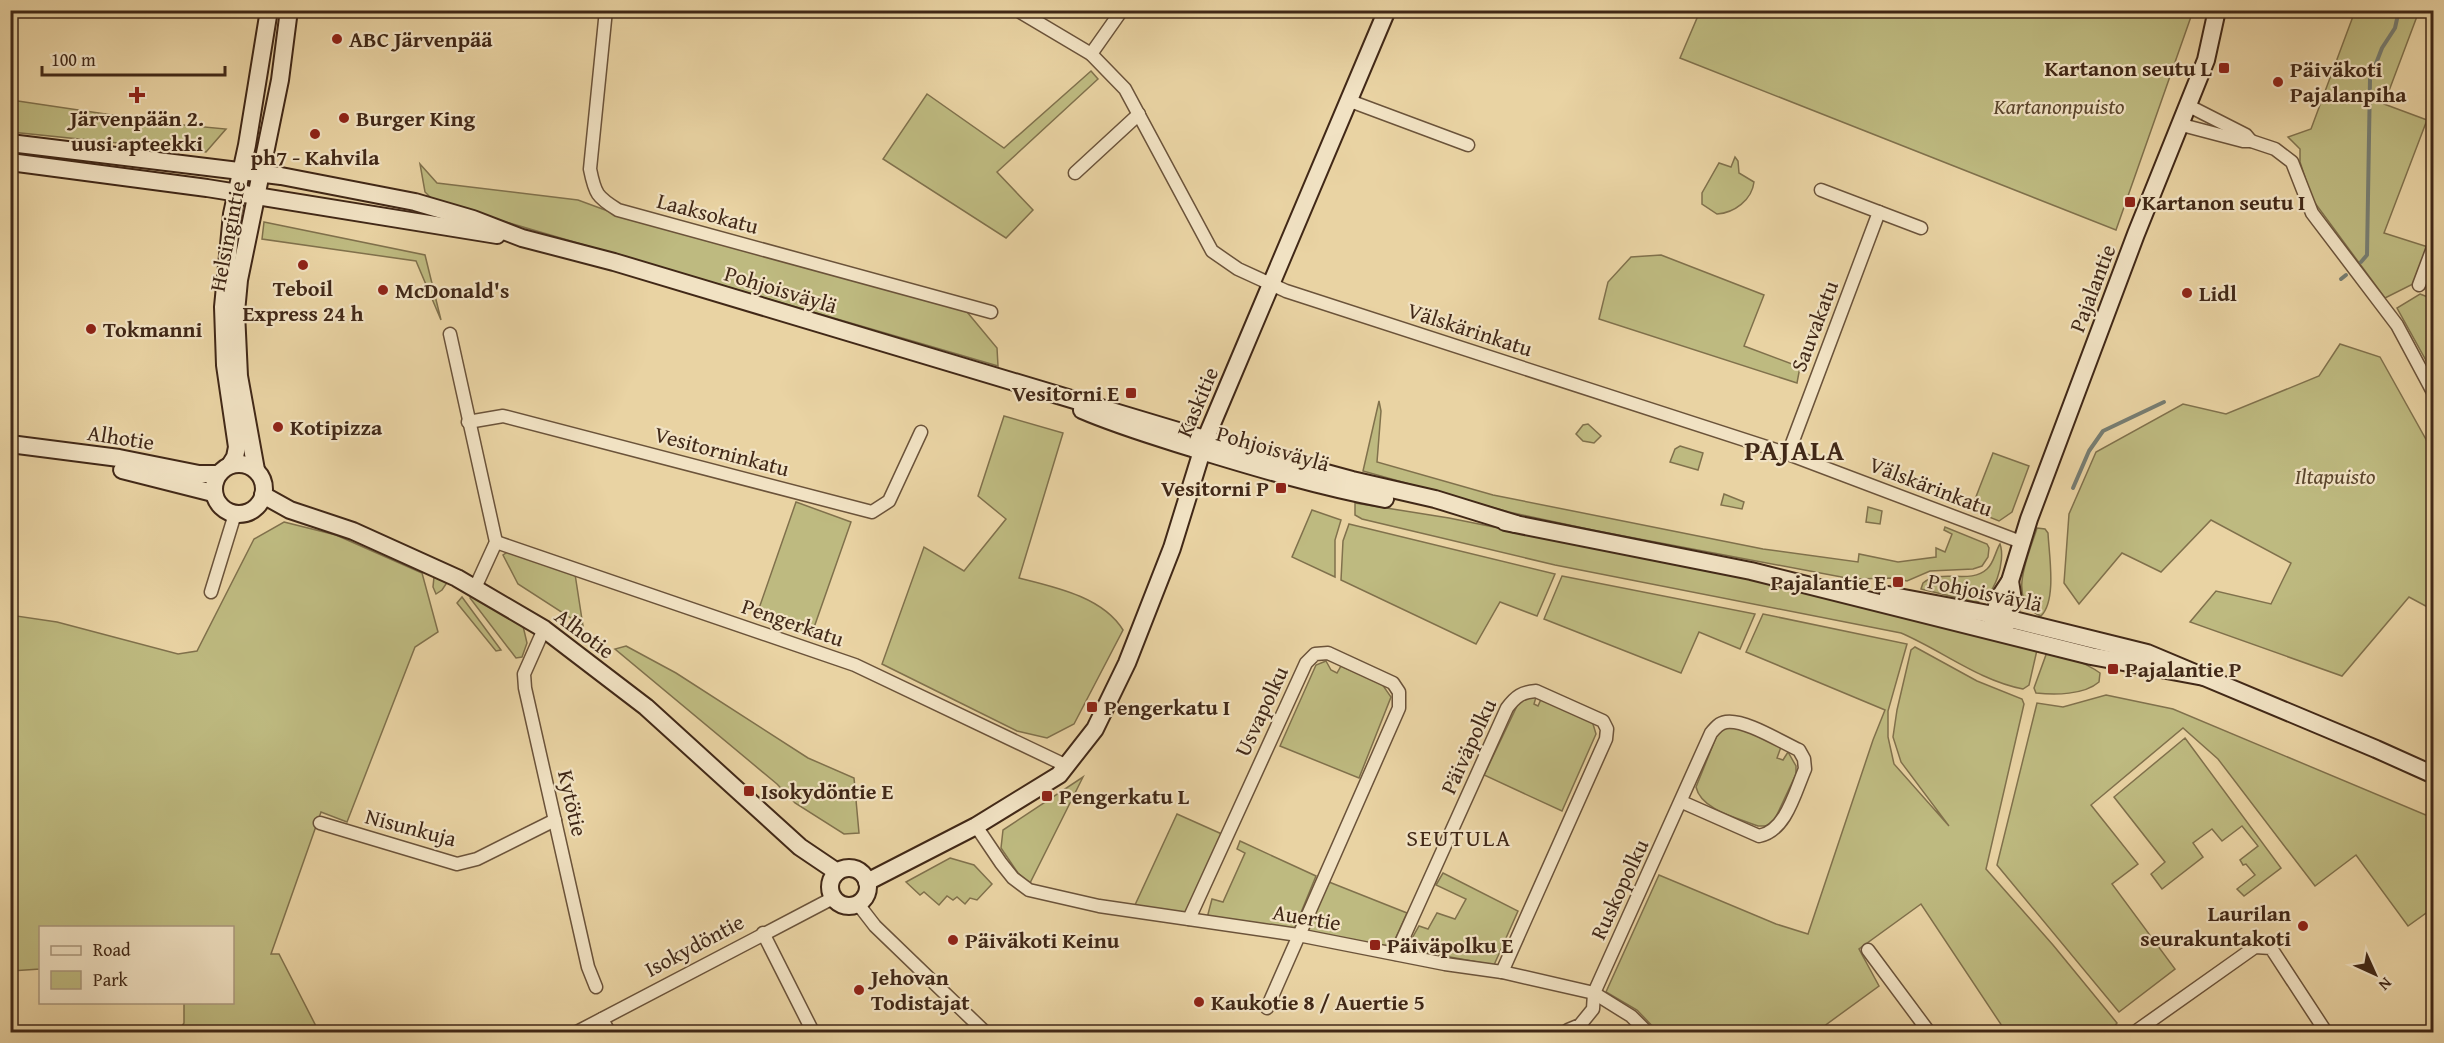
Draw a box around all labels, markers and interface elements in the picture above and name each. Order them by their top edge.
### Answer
place label: ABC Järvenpää [349,23,493,55]
marker: ABC Järvenpää [330,32,344,46]
scale bar [42,39,225,77]
text: 100 m [51,46,96,73]
place label: Kartanon seutu L [2044,52,2213,84]
place label: Päiväkoti Pajalanpiha [2290,53,2407,110]
marker: Kartanon seutu L [2217,61,2231,75]
marker: Päiväkoti Pajalanpiha [2271,75,2285,89]
marker: Järvenpään 2. uusi apteekki [130,88,144,102]
park label: Kartanonpuisto [1992,90,2125,122]
place label: Järvenpään 2. uusi apteekki [66,102,204,159]
place label: Burger King [356,102,475,134]
marker: Burger King [337,111,351,125]
marker: ph7 - Kahvila [308,127,322,141]
place label: ph7 - Kahvila [251,141,380,173]
street label: Helsingintie [201,178,253,294]
street label: Laaksokatu [654,184,762,242]
place label: Kartanon seutu I [2142,186,2306,218]
marker: Kartanon seutu I [2123,195,2137,209]
street label: Pajalantie [2061,239,2123,337]
street label: Pohjoisväylä [721,257,842,321]
marker: Teboil Express 24 h [296,258,310,272]
place label: Teboil Express 24 h [243,272,363,329]
place label: McDonald's [395,274,509,306]
street label: Sauvakatu [1782,276,1846,376]
place label: Lidl [2199,277,2237,309]
marker: McDonald's [376,283,390,297]
marker: Lidl [2180,286,2194,300]
street label: Välskärinkatu [1403,294,1537,364]
place label: Tokmanni [103,313,202,345]
marker: Tokmanni [84,322,98,336]
street label: Kaskitie [1168,362,1226,442]
place label: Vesitorni E [1012,377,1119,409]
marker: Vesitorni E [1124,386,1138,400]
place label: Kotipizza [290,411,383,443]
street label: Alhotie [85,416,157,458]
street label: Pohjoisväylä [1213,417,1334,480]
street label: Vesitorninkatu [651,418,793,484]
marker: Kotipizza [271,420,285,434]
district label: PAJALA [1744,429,1846,470]
street label: Välskärinkatu [1865,448,1998,524]
park label: Iltapuisto [2295,460,2375,492]
place label: Vesitorni P [1161,472,1269,504]
marker: Vesitorni P [1274,481,1288,495]
street label: Pohjoisväylä [1925,564,2046,620]
place label: Pajalantie E [1770,566,1886,598]
marker: Pajalantie E [1891,575,1905,589]
street label: Pengerkatu [738,590,848,654]
street label: Alhotie [548,600,622,666]
place label: Pajalantie P [2125,653,2242,685]
street label: Usvapolku [1226,660,1296,761]
marker: Pajalantie P [2106,662,2120,676]
place label: Pengerkatu I [1104,691,1230,723]
street label: Päiväpolku [1432,693,1504,799]
marker: Pengerkatu I [1085,700,1099,714]
street label: Kytötie [550,767,596,839]
place label: Isokydöntie E [761,775,893,807]
place label: Pengerkatu L [1059,780,1190,812]
marker: Isokydöntie E [742,784,756,798]
marker: Pengerkatu L [1040,789,1054,803]
street label: Nisunkuja [362,800,461,855]
district label: SEUTULA [1406,820,1512,855]
street label: Ruskopolku [1582,833,1656,945]
street label: Auertie [1270,895,1344,939]
place label: Laurilan seurakuntakoti [2140,897,2291,954]
street label: Isokydöntie [639,905,749,985]
marker: Laurilan seurakuntakoti [2296,919,2310,933]
place label: Päiväkoti Keinu [965,924,1120,956]
legend [39,926,234,1004]
place label: Päiväpolku E [1387,929,1513,961]
marker: Päiväkoti Keinu [946,933,960,947]
text: Road [93,936,131,963]
marker: Päiväpolku E [1368,938,1382,952]
north arrow [2345,944,2405,1004]
place label: Jehovan Todistajat [867,961,970,1018]
text: Park [93,966,129,993]
text: N [2373,972,2398,997]
marker: Jehovan Todistajat [852,983,866,997]
place label: Kaukotie 8 / Auertie 5 [1211,986,1425,1018]
marker: Kaukotie 8 / Auertie 5 [1192,995,1206,1009]

